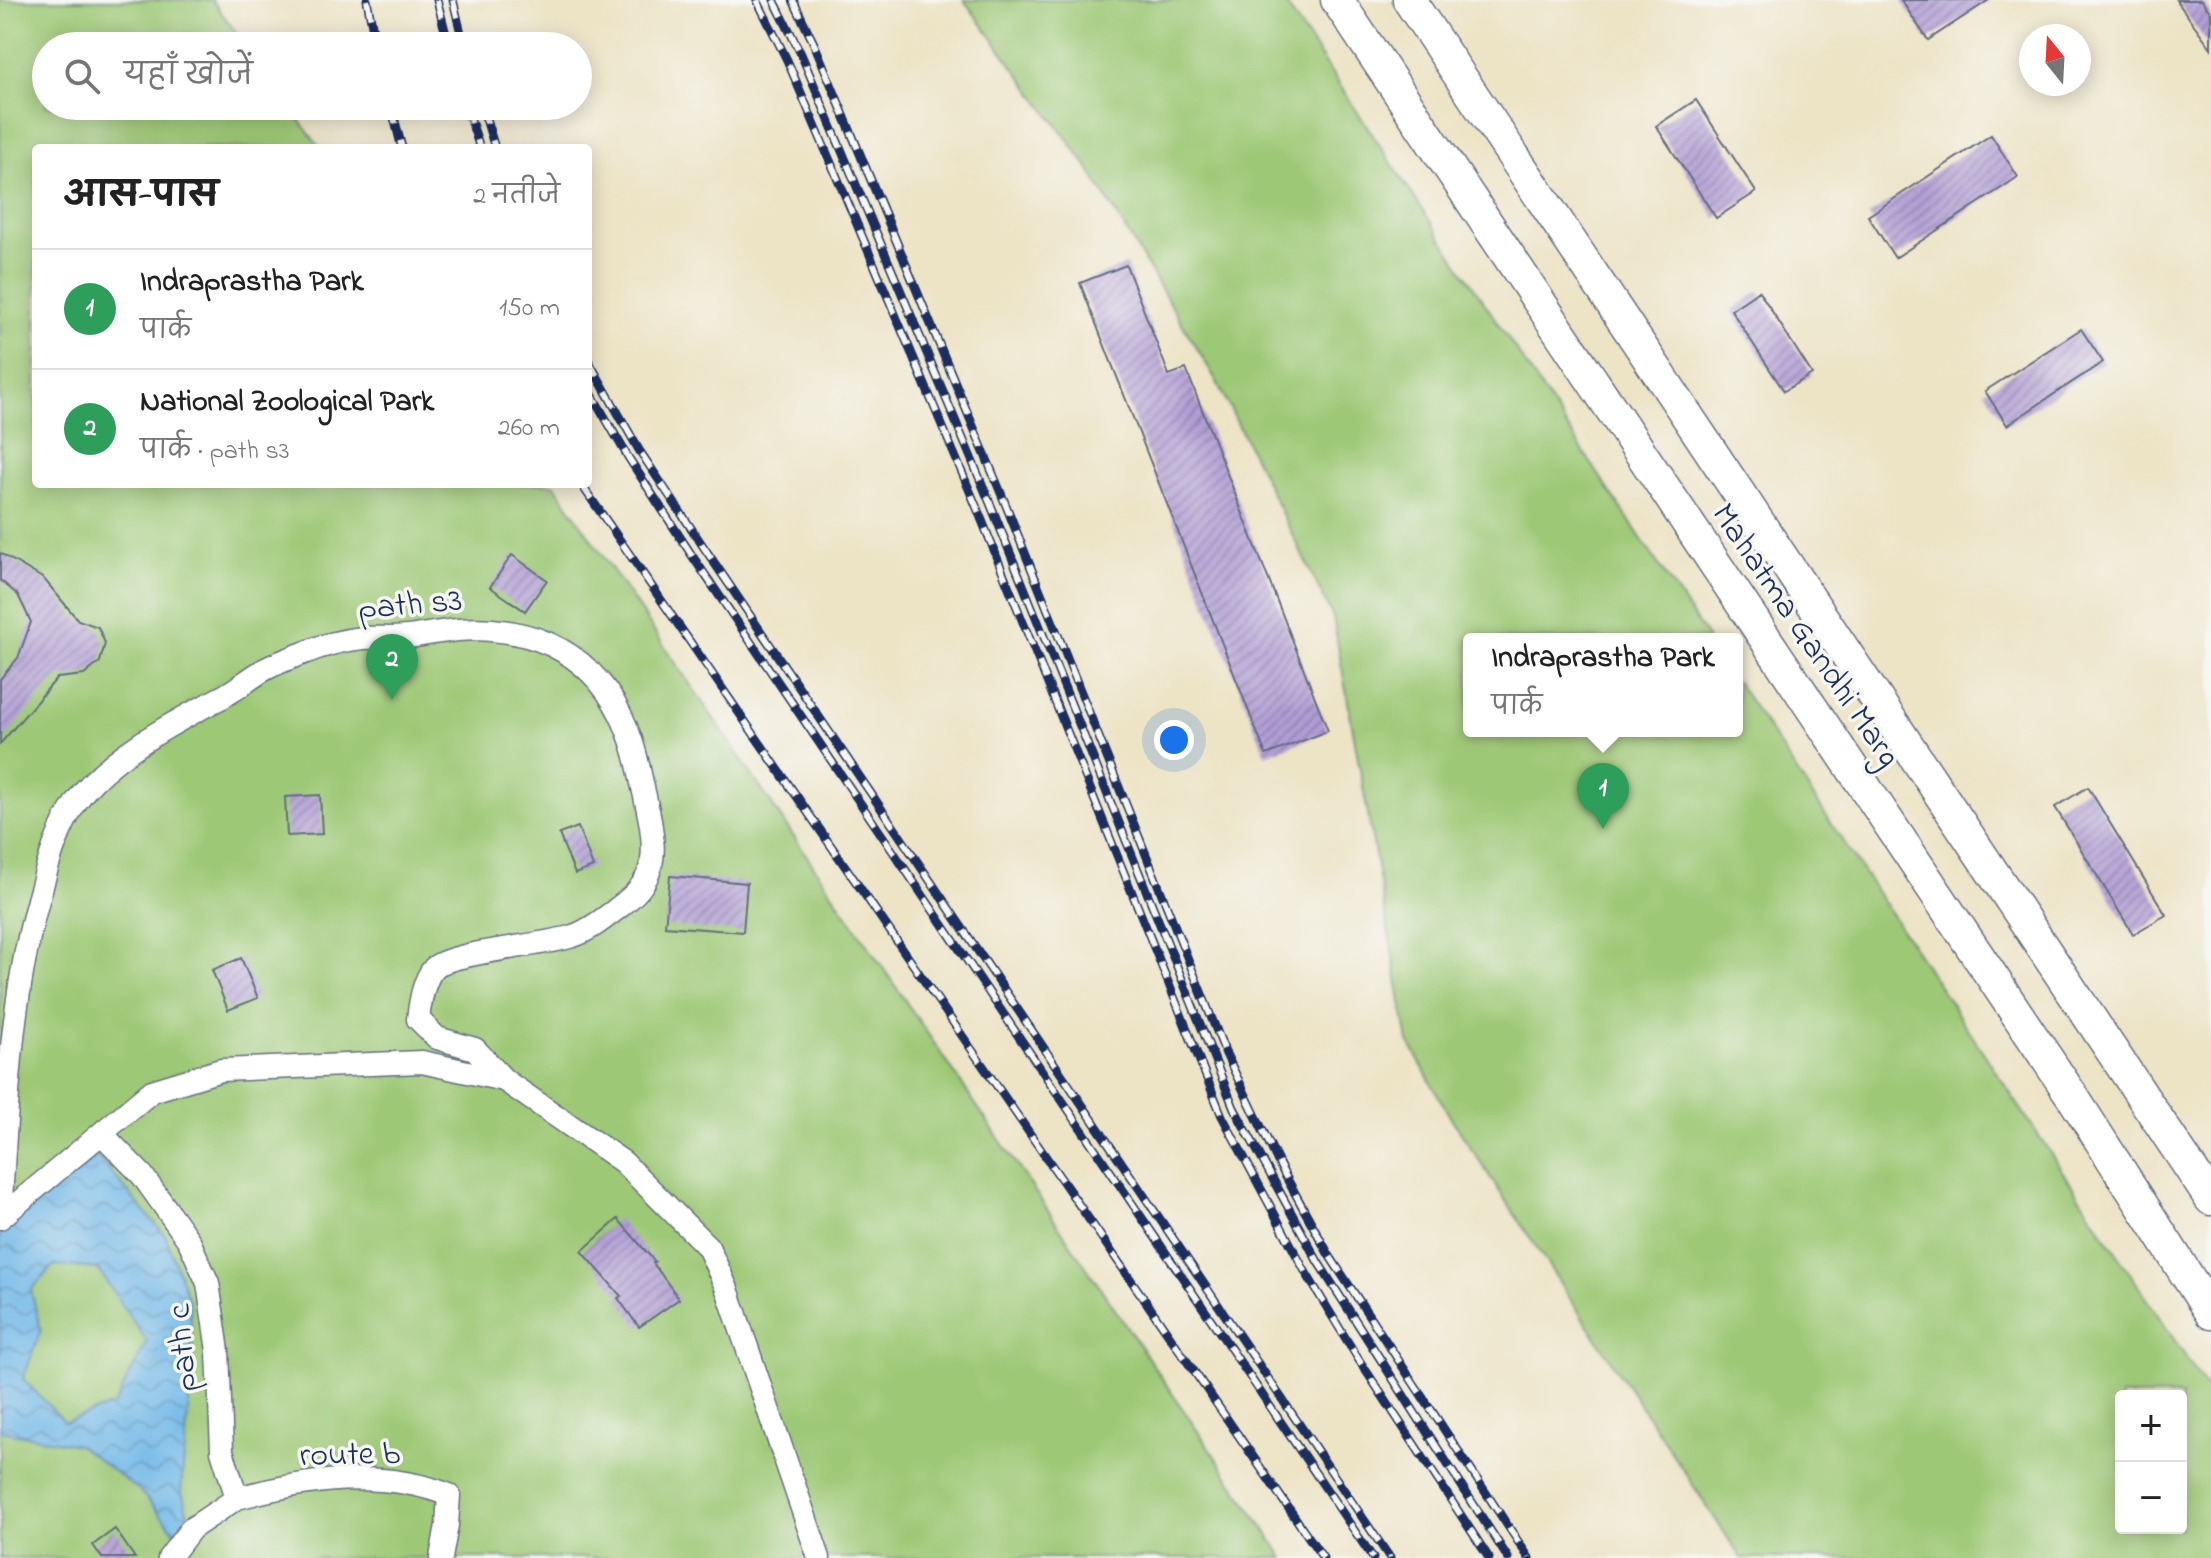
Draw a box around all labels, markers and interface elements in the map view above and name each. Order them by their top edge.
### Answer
north arrow [2019,24,2091,96]
search box [32,32,592,120]
icon: search [60,54,104,98]
text: यहाँ खोजें [124,55,253,99]
text: आस-पास [64,172,218,222]
text: 2 नतीजे [473,178,560,216]
text: Indraprastha Park [140,261,364,305]
text: 1 [86,290,94,328]
text: 150 m [499,290,560,328]
text: पार्क [140,313,191,351]
text: National Zoological Park [140,381,434,425]
text: 2 [84,410,96,448]
text: 260 m [498,410,560,448]
text: पार्क · path s3 [140,433,289,471]
street label: Mahatma Gandhi Marg [1697,494,1912,778]
street label: path s3 [356,577,464,635]
popup [1463,633,1743,737]
pin: 2 [366,634,418,700]
text: Indraprastha Park [1491,637,1715,681]
text: पार्क [1491,689,1542,727]
your location [1154,720,1194,760]
pin: 1 [1577,763,1629,829]
street label: path c [155,1301,213,1394]
map controls [2115,1390,2187,1534]
button: + [2115,1390,2187,1462]
street label: route b [299,1430,401,1482]
button: − [2115,1462,2187,1534]

